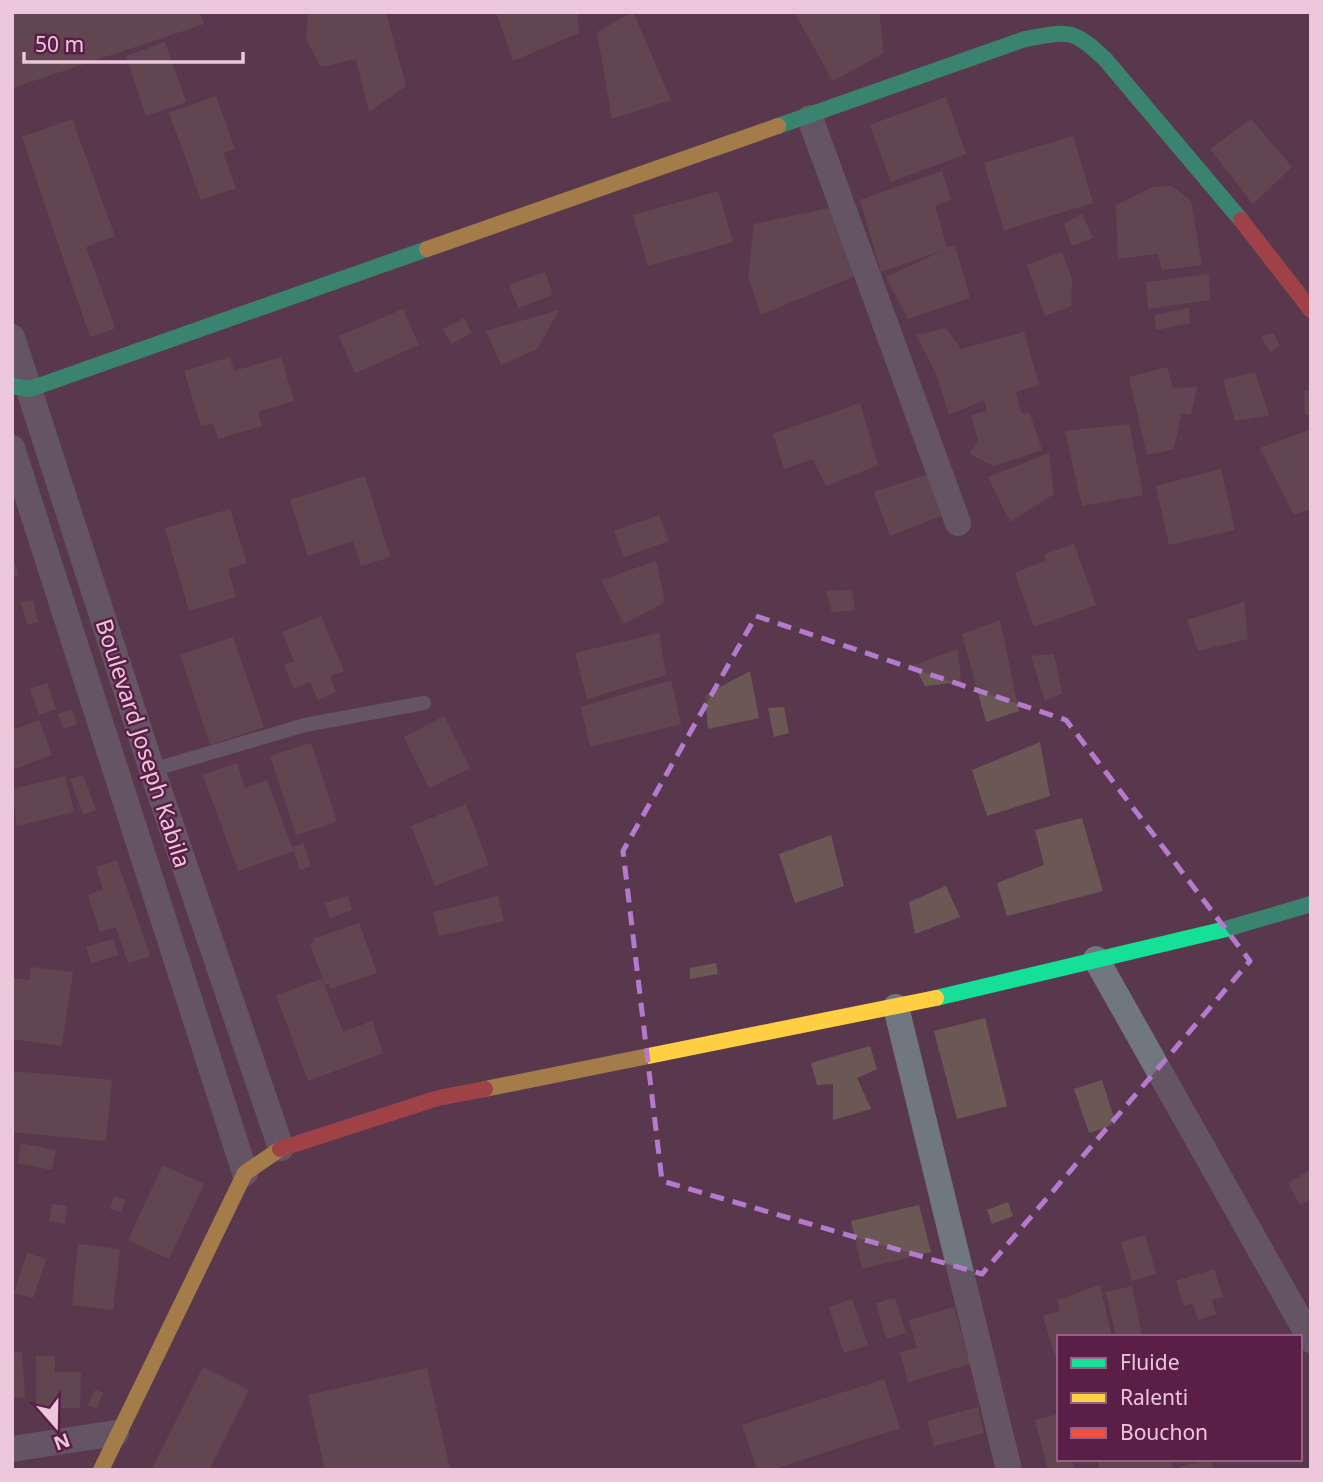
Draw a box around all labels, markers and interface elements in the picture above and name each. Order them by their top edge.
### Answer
scale bar [24,21,243,65]
text: 50 m [35,30,84,58]
street label: Boulevard Joseph Kabila [89,614,199,872]
legend [1057,1335,1302,1461]
text: Fluide [1120,1348,1179,1376]
text: Ralenti [1120,1383,1188,1411]
north arrow [21,1391,91,1461]
text: Bouchon [1120,1418,1208,1446]
text: N [50,1427,74,1457]

